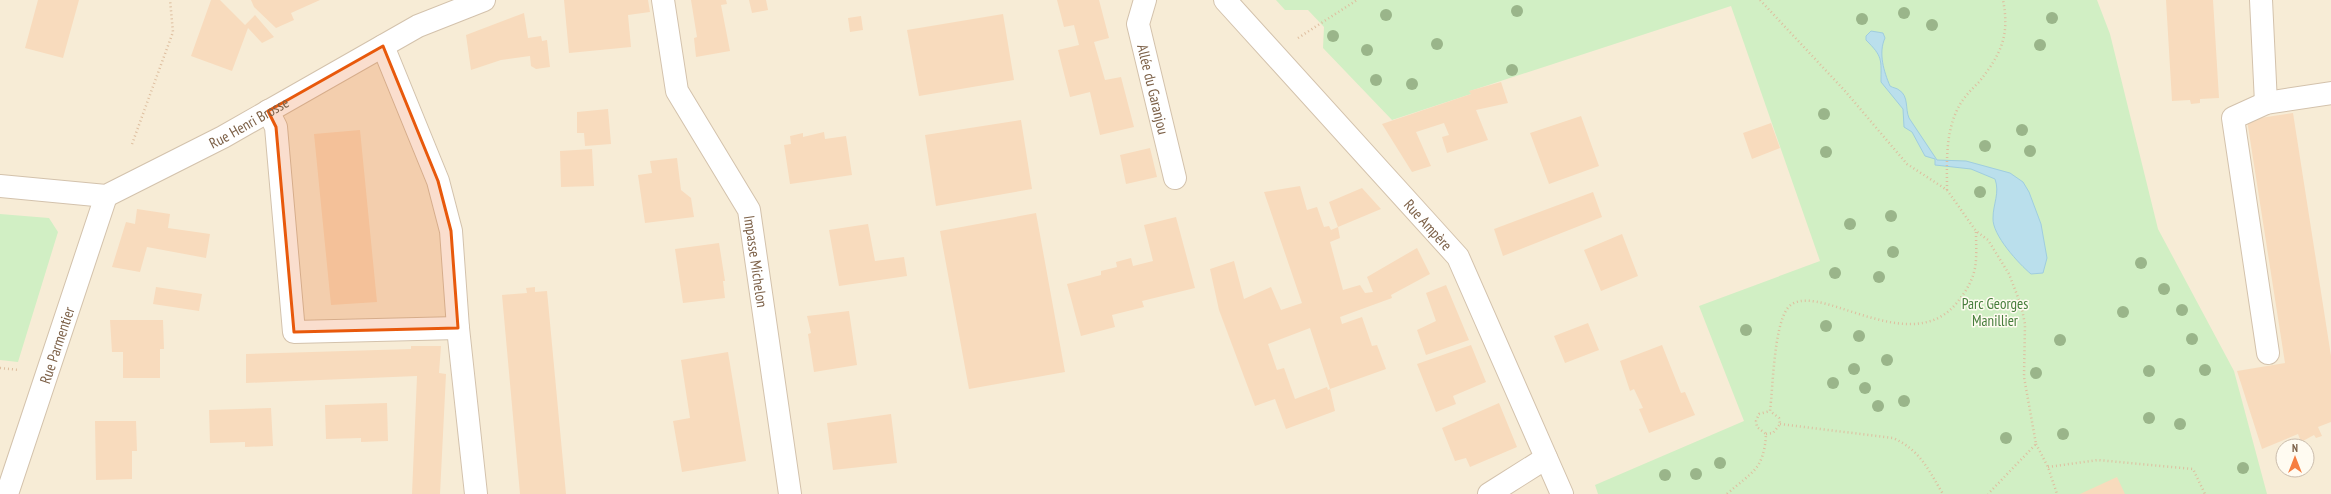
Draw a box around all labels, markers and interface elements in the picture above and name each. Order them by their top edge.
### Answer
street label: Allée du Garanjou [1134,42,1174,136]
street label: Rue Henri Brosse [206,92,292,152]
street label: Rue Ampère [1400,195,1457,254]
street label: Impasse Michelon [740,214,772,309]
park label: Parc Georges Manillier [1962,294,2028,330]
street label: Rue Parmentier [35,303,78,386]
north arrow [2275,438,2315,478]
text: N [2292,441,2298,455]

